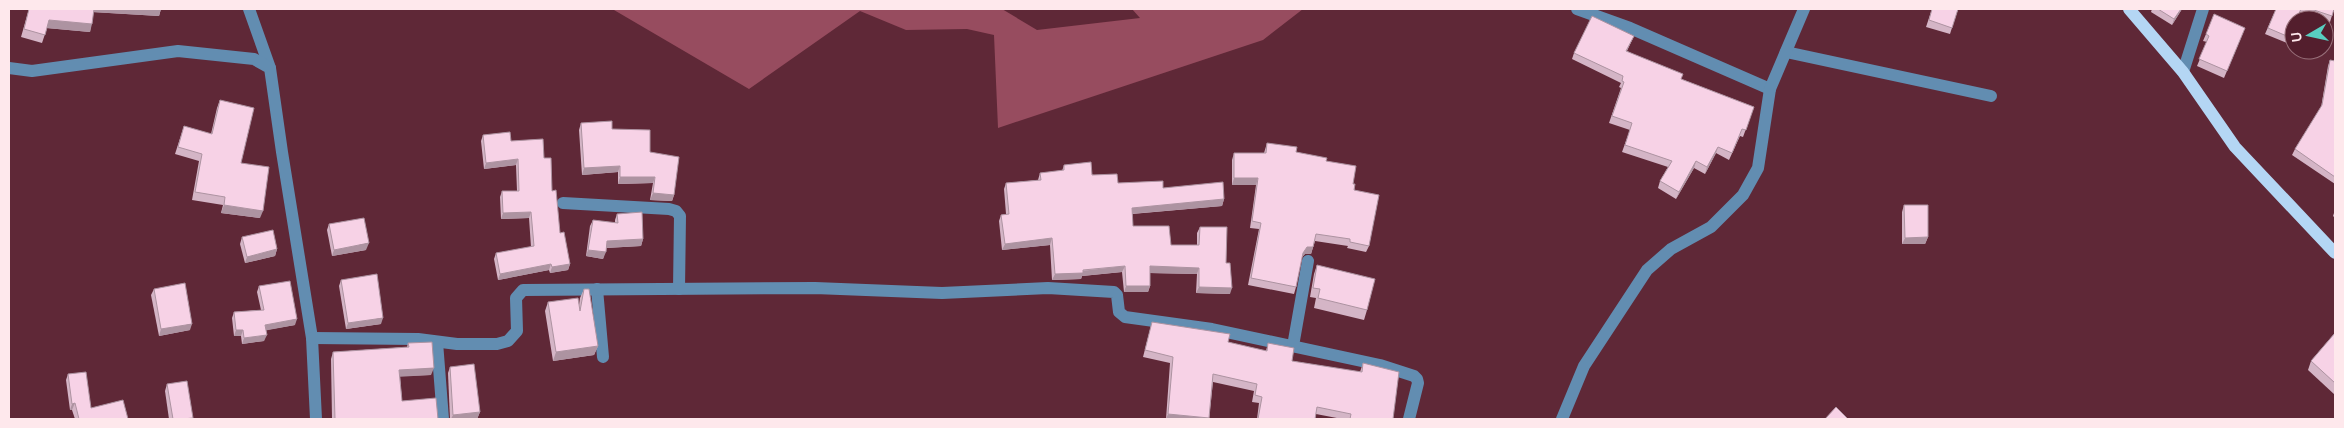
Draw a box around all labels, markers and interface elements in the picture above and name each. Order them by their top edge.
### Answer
north arrow [2284,10,2334,60]
text: U [2286,31,2306,43]

